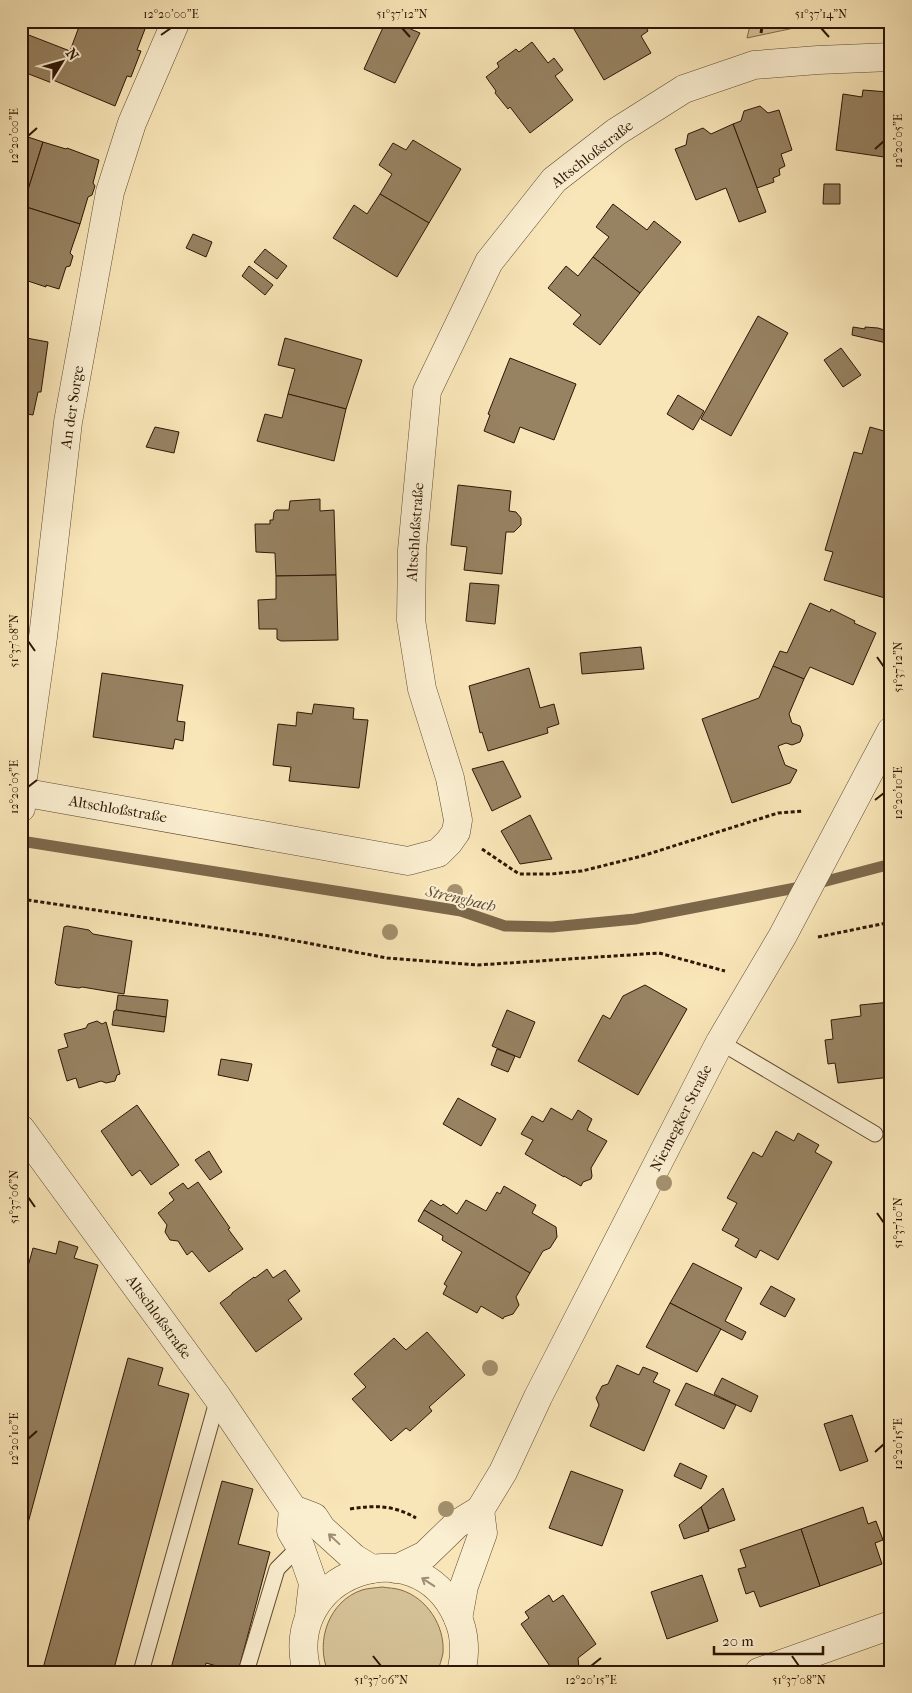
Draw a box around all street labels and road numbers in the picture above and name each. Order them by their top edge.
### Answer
street label: Altschloßstraße [547,116,637,192]
street label: An der Sorge [56,364,88,451]
street label: Altschloßstraße [402,481,427,583]
street label: Altschloßstraße [67,791,169,827]
street label: Niemegker Straße [646,1061,716,1174]
street label: Altschloßstraße [122,1271,196,1363]

